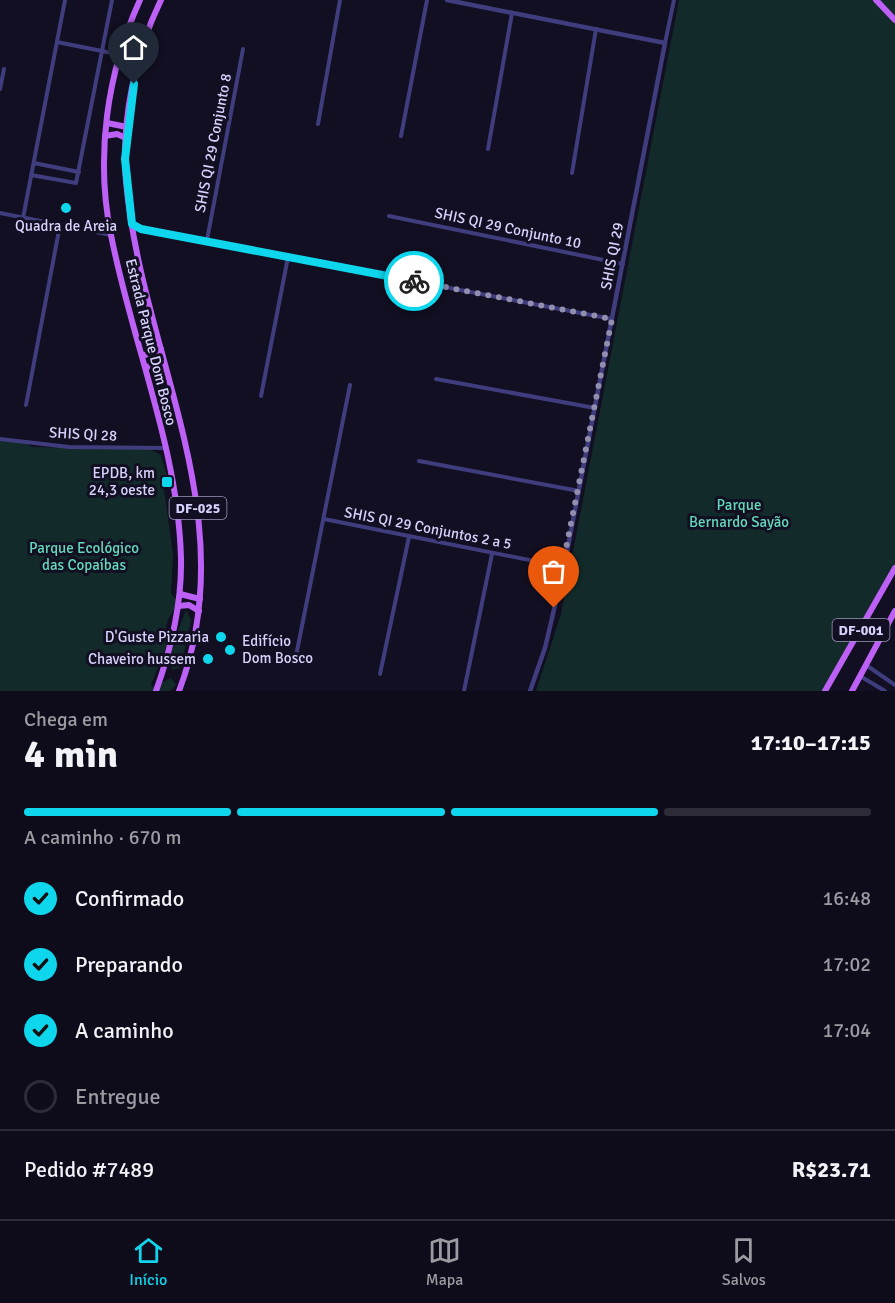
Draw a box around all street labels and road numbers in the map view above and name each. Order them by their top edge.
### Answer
street label: SHIS QI 29 Conjunto 8 [191,72,235,214]
street label: SHIS QI 29 Conjunto 10 [433,204,583,252]
street label: SHIS QI 29 [597,221,627,291]
street label: Estrada Parque Dom Bosco [122,257,180,427]
street label: SHIS QI 28 [48,423,118,445]
road number: DF-025 [170,497,226,519]
street label: SHIS QI 29 Conjuntos 2 a 5 [343,503,513,553]
road number: DF-001 [832,619,890,641]

